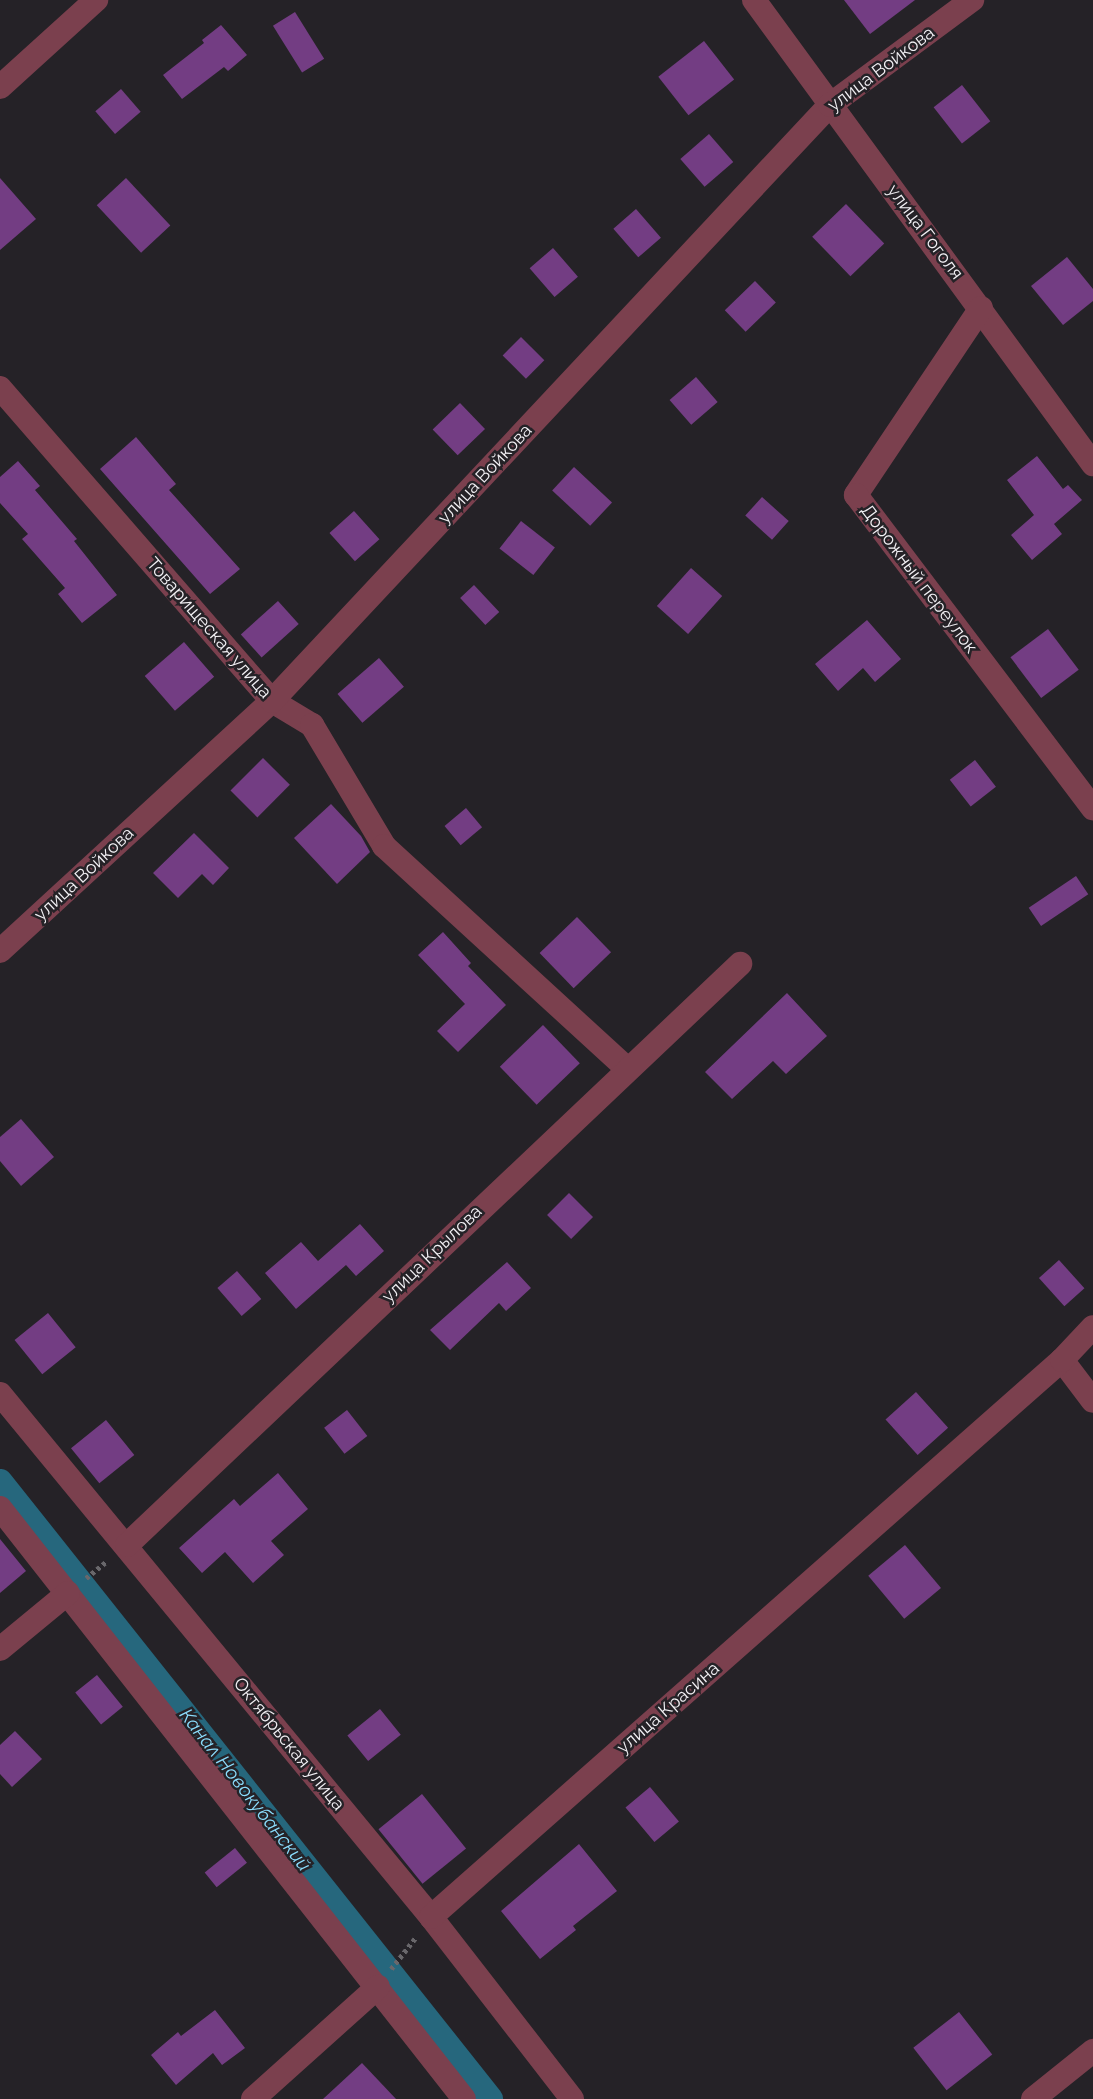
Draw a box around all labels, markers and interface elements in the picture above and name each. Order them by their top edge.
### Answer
street label: улица Войкова [823,22,939,116]
street label: улица Гоголя [882,180,968,284]
street label: улица Войкова [433,420,537,528]
street label: Дорожный переулок [856,500,982,658]
street label: Товарищеская улица [142,553,276,703]
street label: улица Войкова [30,822,138,926]
street label: улица Крылова [378,1201,486,1307]
street label: улица Красина [612,1658,724,1758]
street label: Октябрьская улица [229,1673,349,1815]
water label: Канал Новокубанский [174,1704,316,1876]

